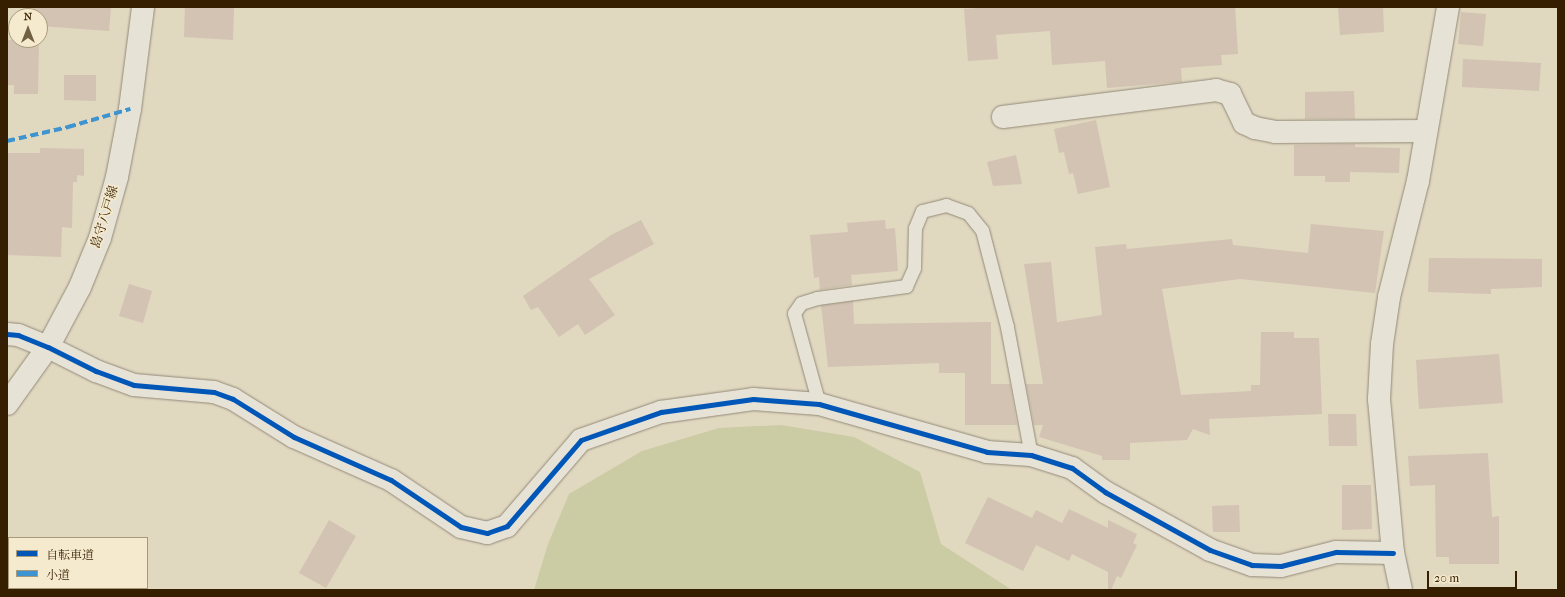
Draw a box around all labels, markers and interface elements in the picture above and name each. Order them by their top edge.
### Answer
north arrow [8,8,48,48]
text: N [24,10,32,23]
street label: 島守八戸線 [88,184,122,250]
legend [8,537,148,589]
text: 自転車道 [46,548,94,562]
scale bar [1429,563,1519,589]
text: 小道 [46,568,70,582]
text: 20 m [1434,571,1459,585]

